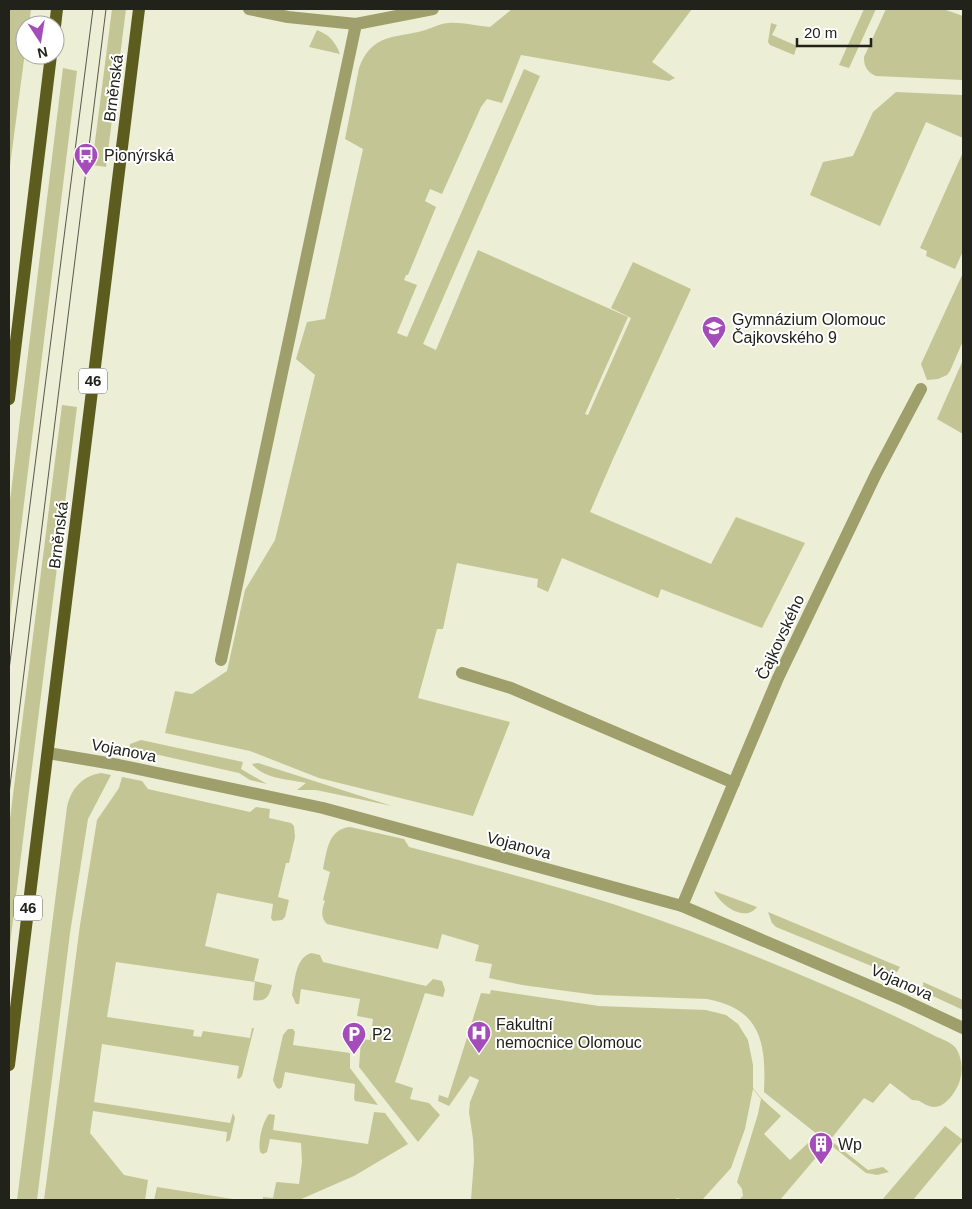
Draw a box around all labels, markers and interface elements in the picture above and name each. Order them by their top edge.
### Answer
north arrow [15,15,65,65]
scale bar [797,15,871,47]
text: 20 m [804,24,837,41]
text: N [36,44,49,62]
street label: Brněnská [101,53,126,123]
bus stop icon: Pionýrská [73,142,99,176]
place label: Pionýrská [104,147,174,164]
place label: Gymnázium Olomouc Čajkovského 9 [732,311,886,346]
school or university icon: Gymnázium Olomouc Čajkovského 9 [701,315,727,349]
road number: 46 [79,368,107,394]
street label: Brněnská [46,500,71,570]
street label: Čajkovského [752,592,808,682]
street label: Vojanova [90,736,158,765]
street label: Vojanova [485,829,553,862]
road number: 46 [14,896,42,920]
street label: Vojanova [868,961,935,1004]
place label: Fakultní nemocnice Olomouc [496,1016,642,1051]
hospital icon: Fakultní nemocnice Olomouc [466,1020,492,1054]
parking icon: P2 [341,1021,367,1055]
place label: P2 [372,1026,392,1043]
building icon: Wp [808,1131,834,1165]
place label: Wp [838,1136,862,1153]

